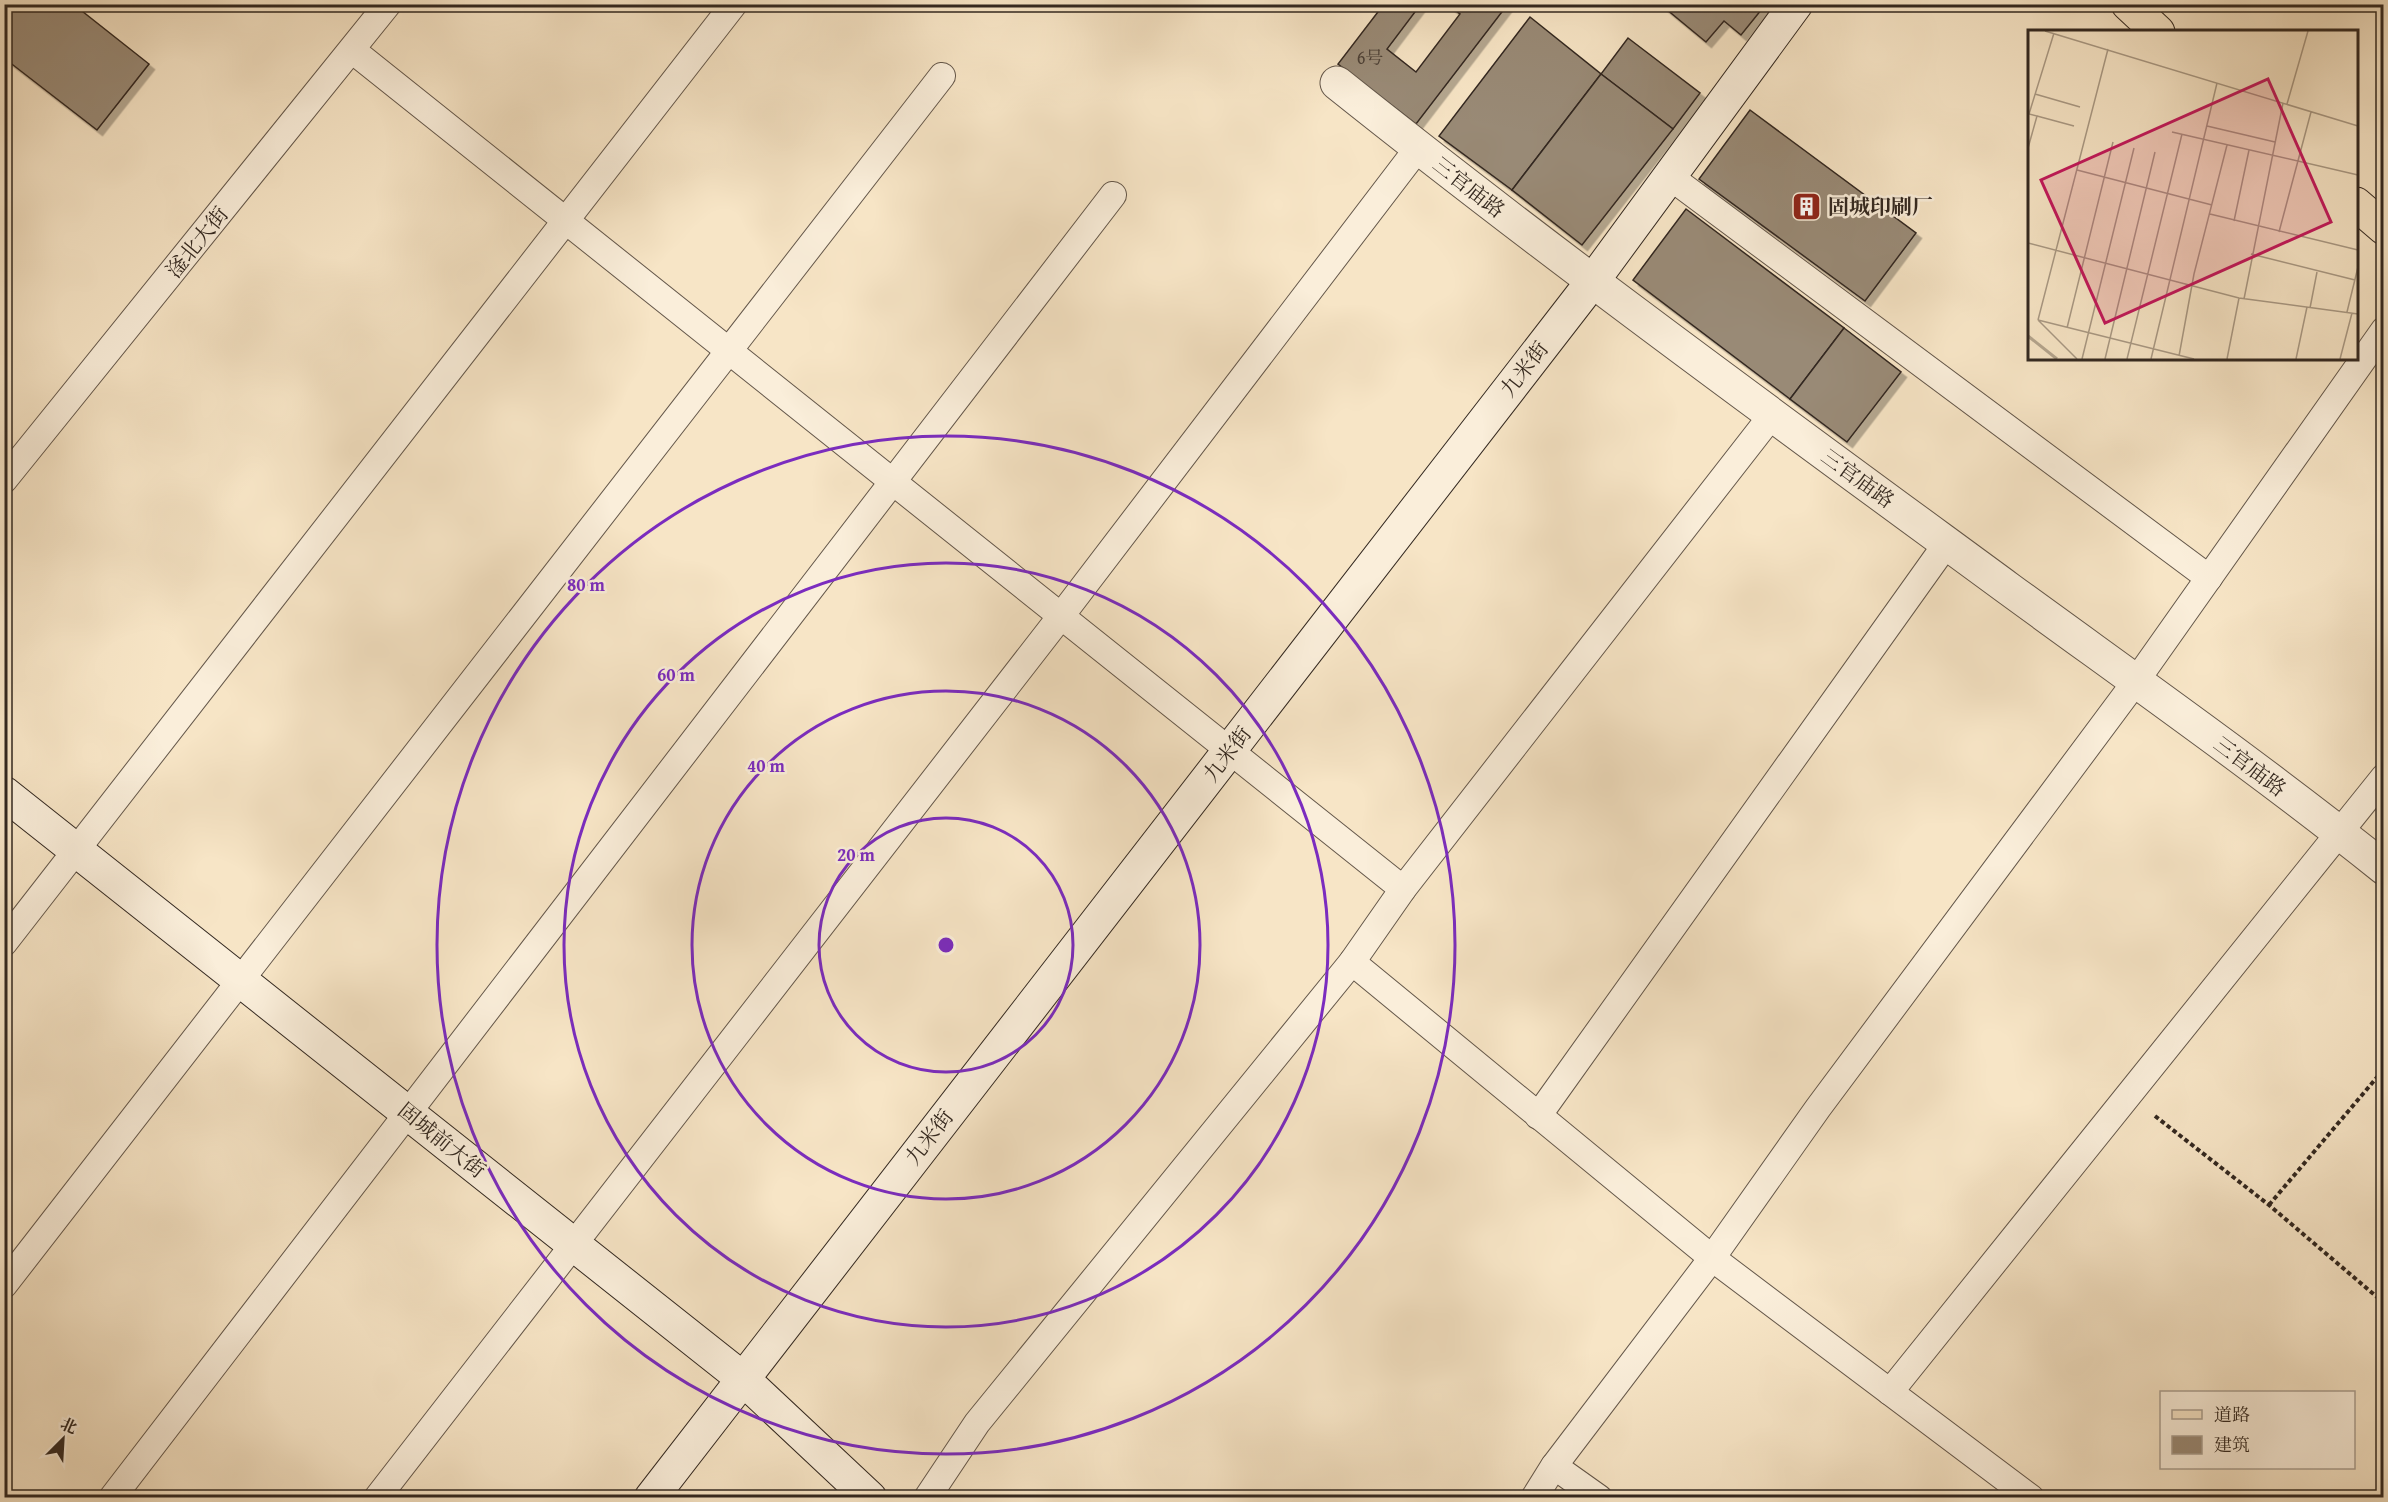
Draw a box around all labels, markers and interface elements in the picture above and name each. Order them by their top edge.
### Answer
inset map [2028,30,2358,360]
house number: 6号 [1357,44,1383,71]
street label: 三官庙路 [1426,149,1512,225]
building icon: 固城印刷厂 [1791,190,1823,222]
place label: 固城印刷厂 [1828,191,1933,222]
street label: 滏北大街 [159,200,235,284]
street label: 九米街 [1492,335,1556,403]
street label: 三官庙路 [1815,441,1901,515]
text: 80 m [567,571,606,598]
text: 60 m [657,661,696,688]
street label: 九米街 [1195,720,1259,788]
street label: 三官庙路 [2207,728,2293,804]
text: 40 m [747,752,786,779]
text: 20 m [837,841,876,868]
centre of rings [936,935,956,955]
street label: 固城前大街 [391,1095,493,1185]
street label: 九米街 [897,1103,961,1171]
legend [2160,1391,2355,1469]
text: 道路 [2214,1401,2250,1428]
north arrow [33,1409,93,1469]
text: 北 [57,1411,81,1440]
text: 建筑 [2214,1431,2250,1458]

